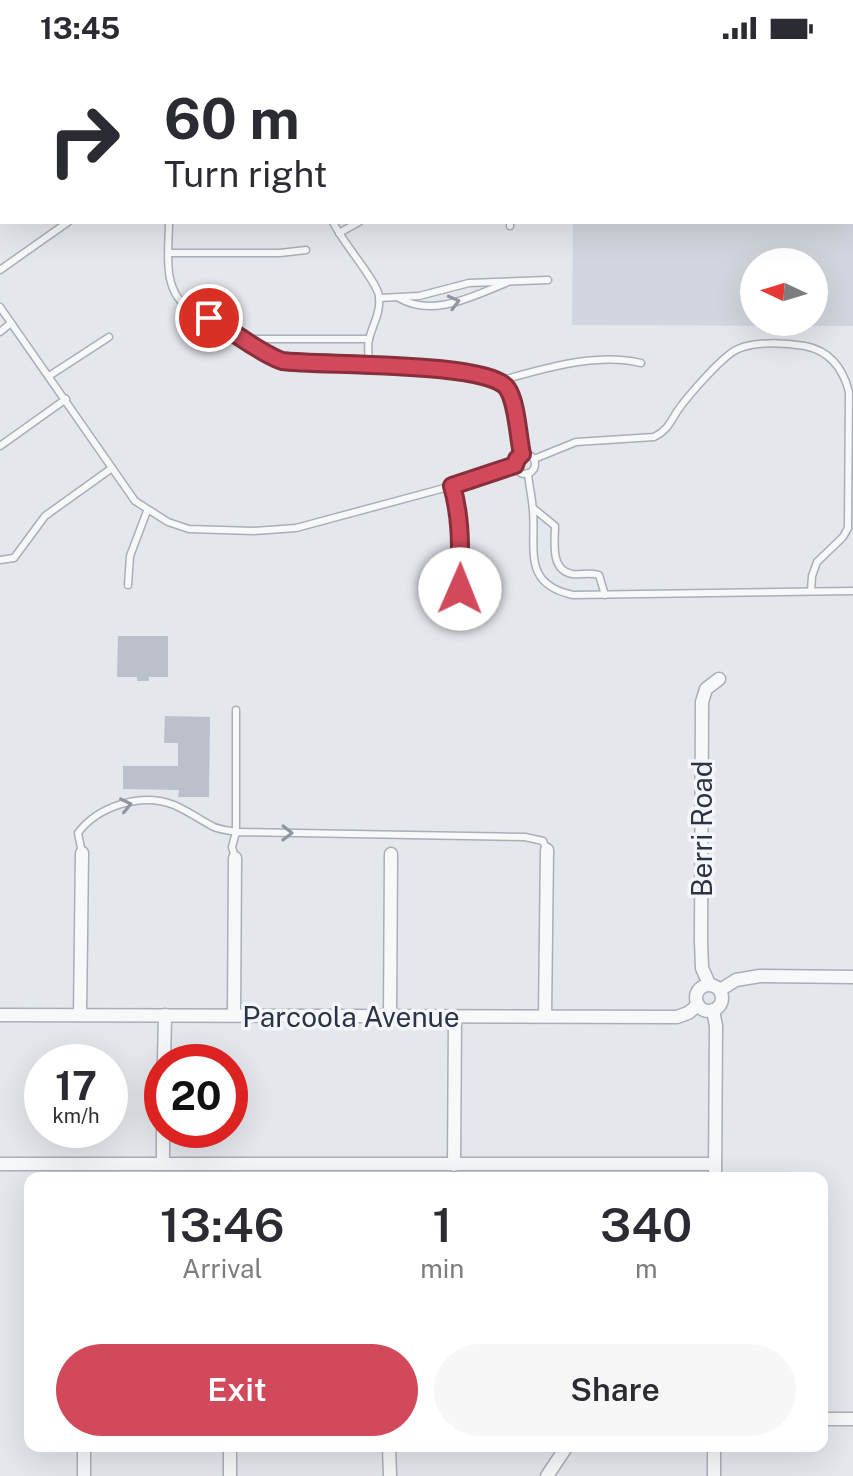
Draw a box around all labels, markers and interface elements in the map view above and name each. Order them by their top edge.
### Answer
text: 13:45 [40,10,120,46]
text: 60 m [164,86,300,152]
icon: right [32,88,136,192]
text: Turn right [164,153,327,195]
north arrow [740,248,828,336]
map controls [740,248,828,336]
pin [175,284,243,352]
one-way arrow [447,294,461,311]
icon: arrive [187,296,231,340]
position arrow [418,547,502,631]
street label: Berri Road [685,761,718,897]
one-way arrow [118,797,132,814]
one-way arrow [281,825,294,842]
street label: Parcoola Avenue [242,1000,460,1033]
speed limit sign: 20 [144,1044,248,1148]
text: 17 [55,1062,97,1109]
text: km/h [52,1104,100,1128]
text: 13:46 [160,1196,285,1253]
text: 1 [432,1196,452,1253]
text: 340 [600,1196,692,1253]
text: Arrival [182,1253,262,1284]
text: min [420,1253,464,1284]
text: m [635,1253,657,1284]
button: Exit [56,1344,418,1436]
button: Share [434,1344,796,1436]

